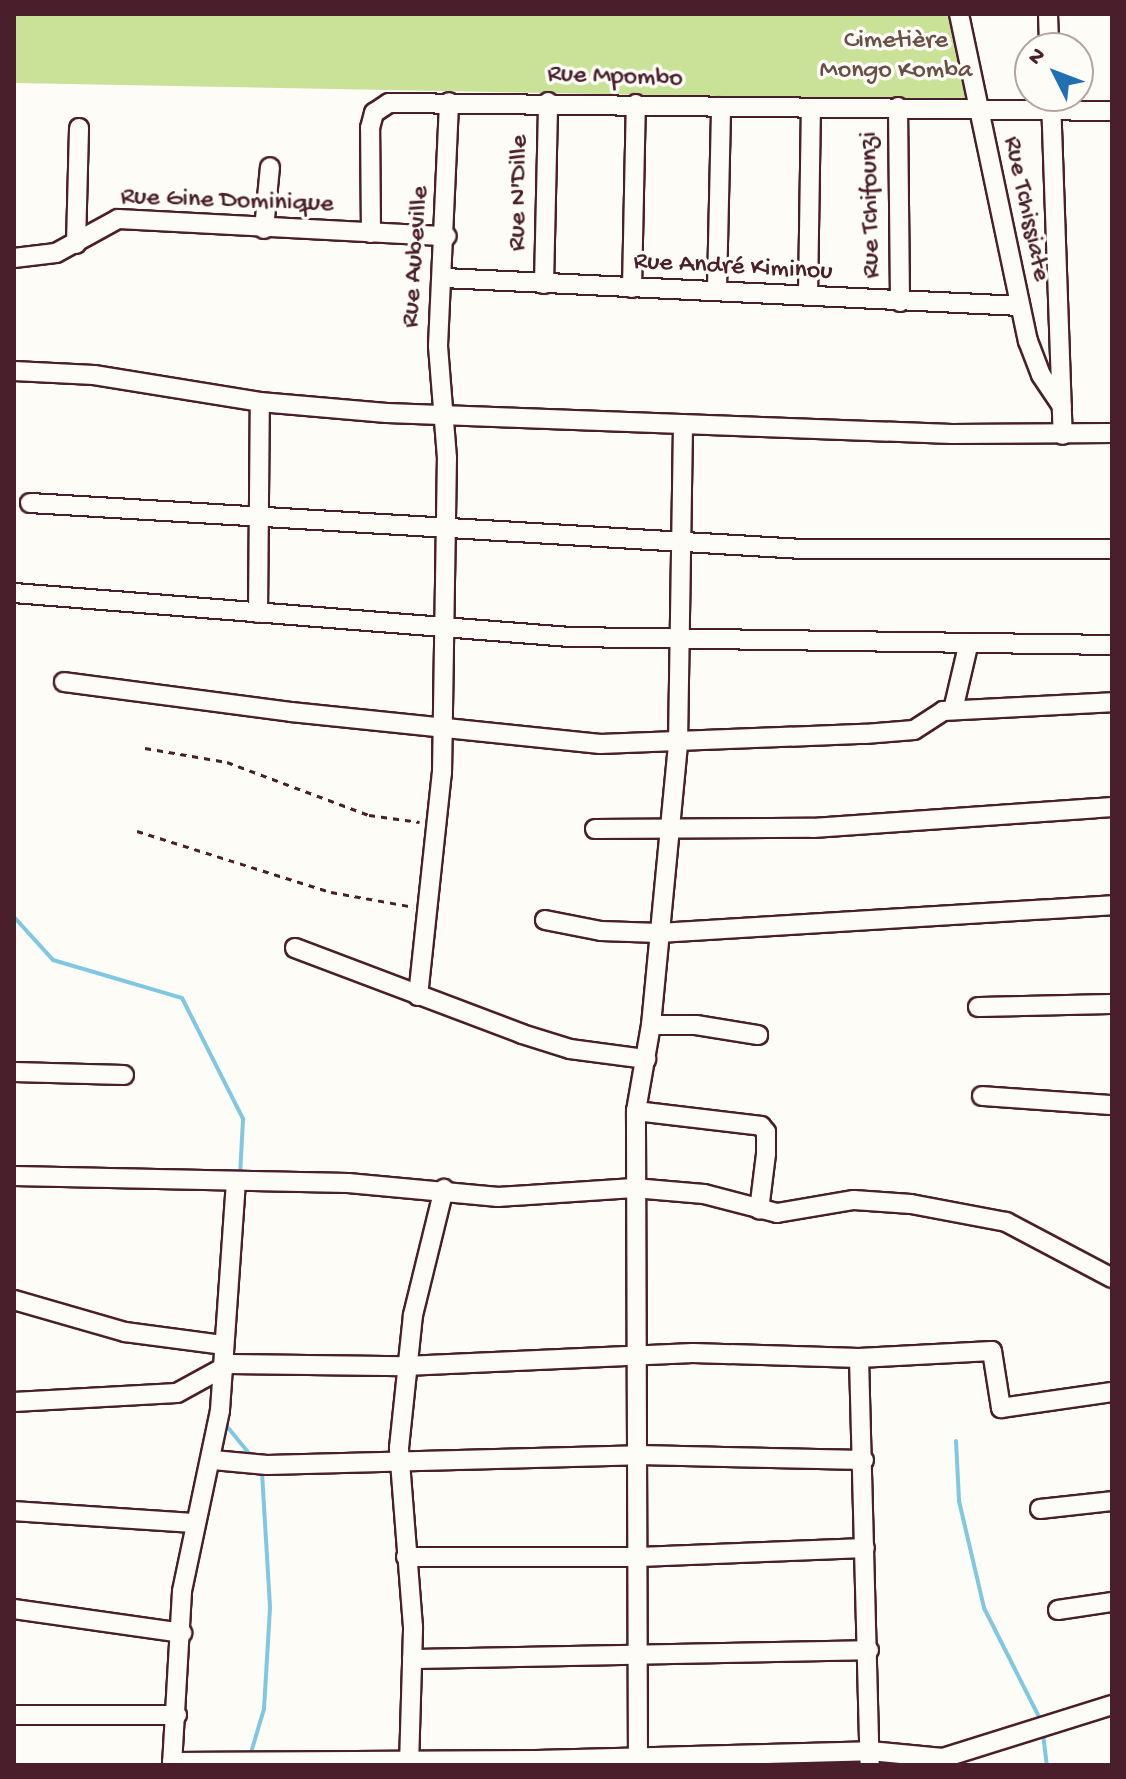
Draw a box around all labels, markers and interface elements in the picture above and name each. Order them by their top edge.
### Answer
park label: Cimetière Mongo Komba [820,26,972,88]
north arrow [1014,32,1094,112]
text: N [1023,43,1052,71]
street label: Rue Mpombo [547,60,683,96]
street label: Rue Tchifounzi [855,131,889,279]
street label: Rue Tchissiate [994,134,1056,284]
street label: Rue N'Dille [503,135,537,251]
street label: Rue Gine Dominique [120,183,334,221]
street label: Rue Aubeville [396,185,438,329]
street label: Rue André Kiminou [633,247,833,289]

